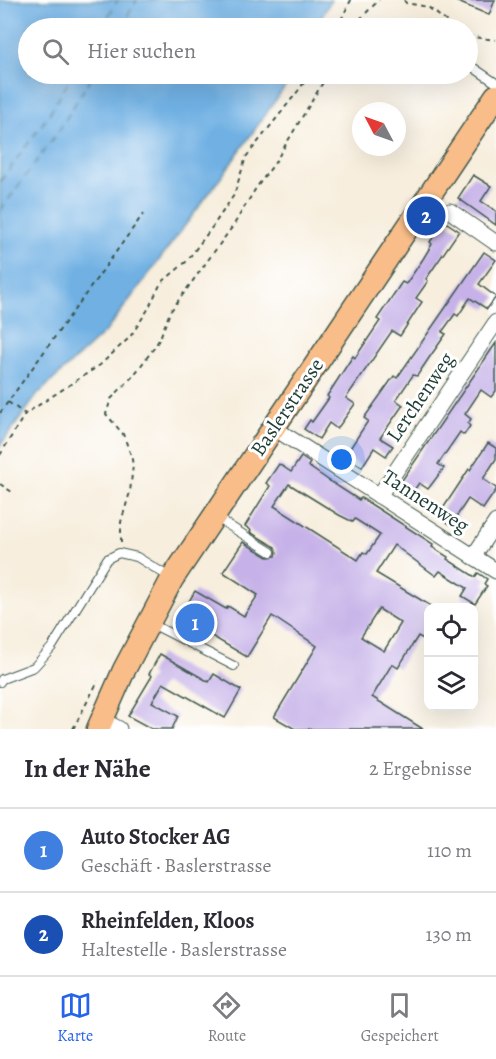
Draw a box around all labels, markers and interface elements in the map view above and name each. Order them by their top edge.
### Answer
search box [18,18,478,84]
icon: search [39,35,72,68]
text: Hier suchen [87,36,196,66]
north arrow [352,102,406,156]
pin: 2 [406,194,446,238]
street label: Lerchenweg [380,346,461,447]
street label: Baslerstrasse [244,352,330,462]
your location [327,445,356,474]
street label: Tannenweg [377,463,475,540]
pin: 1 [176,600,214,646]
map controls [424,603,478,711]
button: locate [424,603,478,657]
button: layers [424,657,478,711]
text: In der Nähe [24,751,151,786]
text: 2 Ergebnisse [369,755,472,782]
text: Auto Stocker AG [81,822,231,852]
text: 1 [40,837,47,864]
text: 110 m [427,837,472,864]
text: Geschäft · Baslerstrasse [81,852,272,879]
text: Rheinfelden, Kloos [81,906,255,936]
text: 2 [39,921,48,948]
text: 130 m [426,921,472,948]
text: Haltestelle · Baslerstrasse [81,936,287,963]
tab: Karte [57,989,93,1047]
tab: Route [208,989,246,1047]
tab: Gespeichert [361,989,439,1047]

